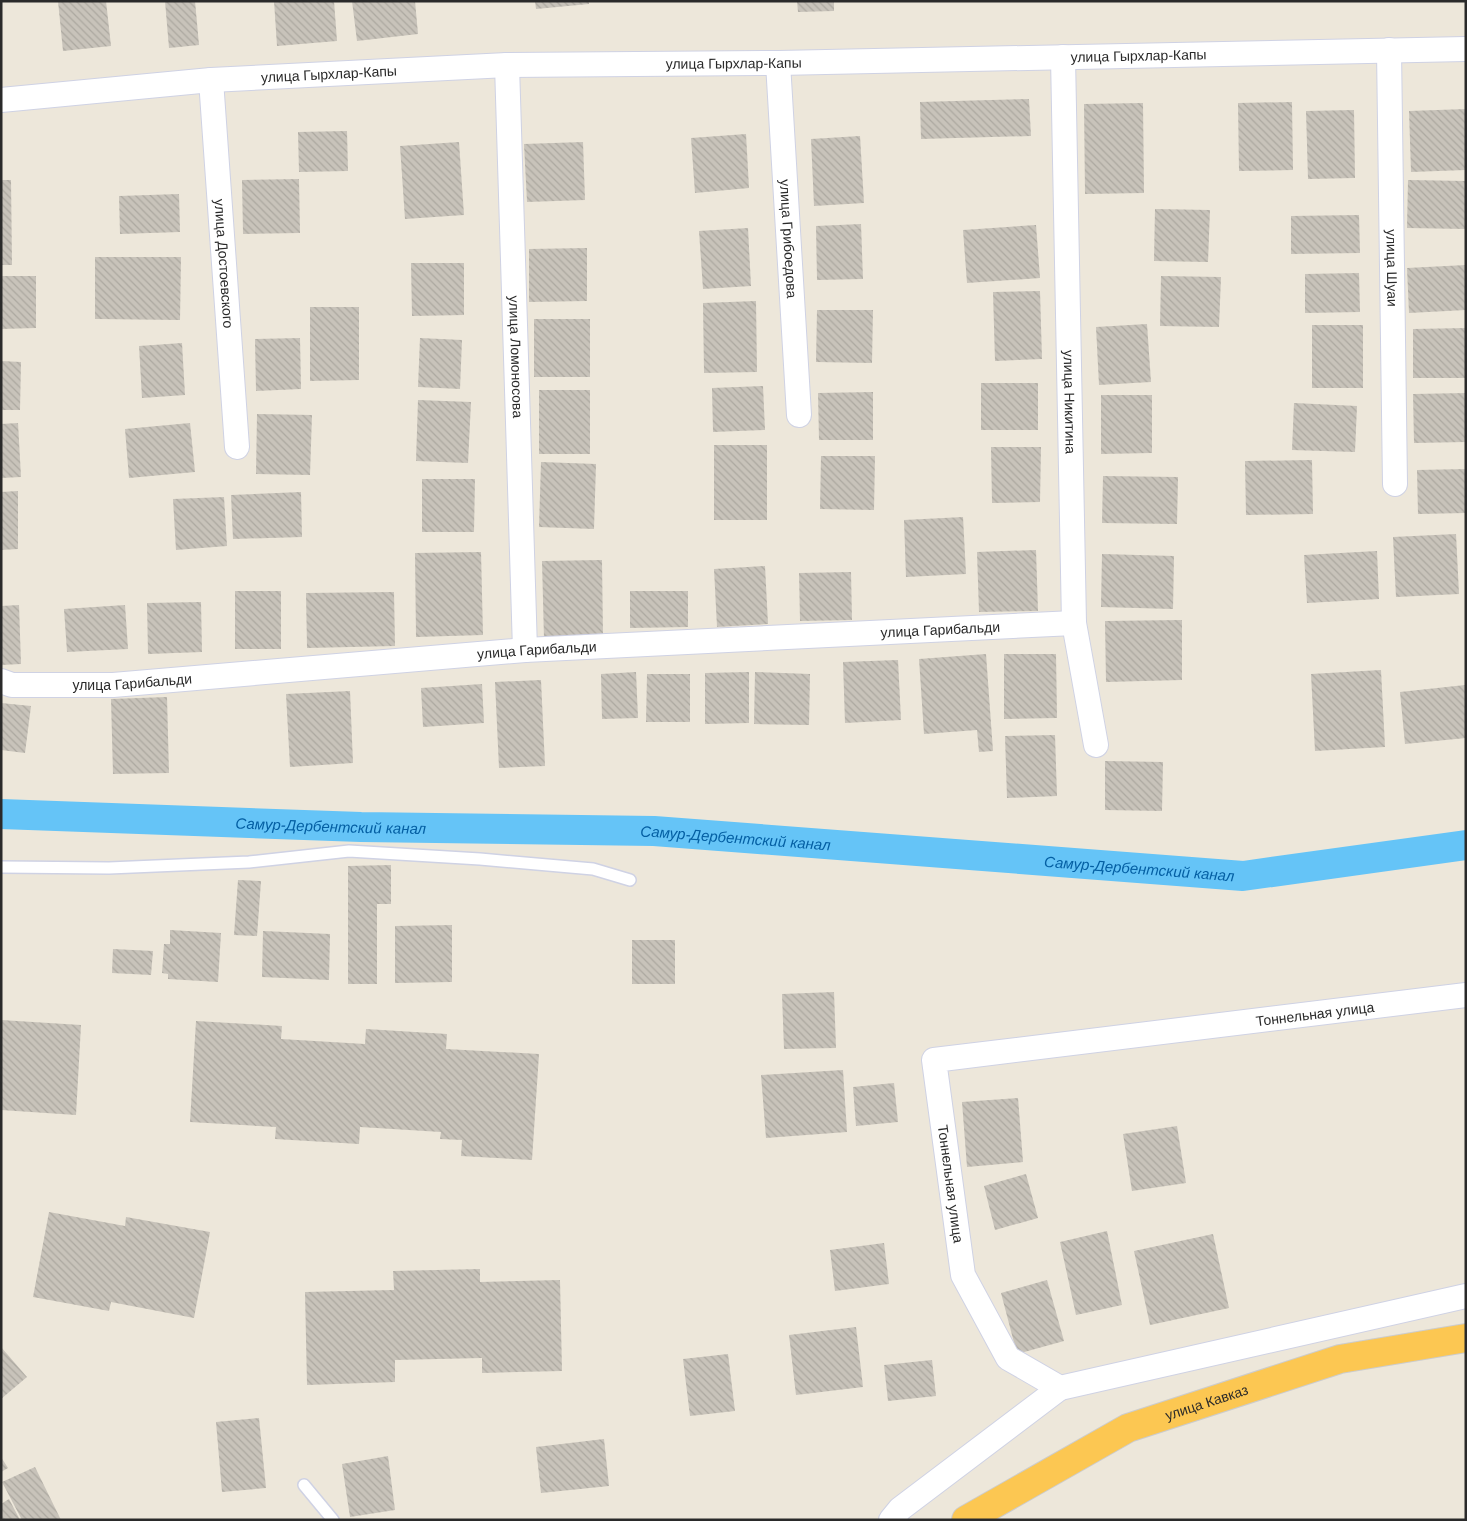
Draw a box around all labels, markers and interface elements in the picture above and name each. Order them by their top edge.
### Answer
street label: улица Гырхлар-Капы [1070,46,1207,65]
street label: улица Гырхлар-Капы [666,55,802,72]
street label: улица Гырхлар-Капы [261,63,397,85]
street label: улица Грибоедова [777,179,800,299]
street label: улица Достоевского [211,198,237,329]
street label: улица Шуаи [1383,229,1401,307]
street label: улица Ломоносова [506,295,526,418]
street label: улица Никитина [1061,350,1079,454]
street label: улица Гарибальди [880,619,1000,641]
street label: улица Гарибальди [477,638,597,662]
street label: улица Гарибальди [72,670,192,693]
water label: Самур-Дербентский канал [235,814,427,836]
water label: Самур-Дербентский канал [640,822,832,853]
water label: Самур-Дербентский канал [1044,852,1236,884]
street label: Тоннельная улица [1255,999,1375,1029]
street label: Тоннельная улица [935,1124,967,1244]
street label: улица Кавказ [1163,1381,1250,1423]

